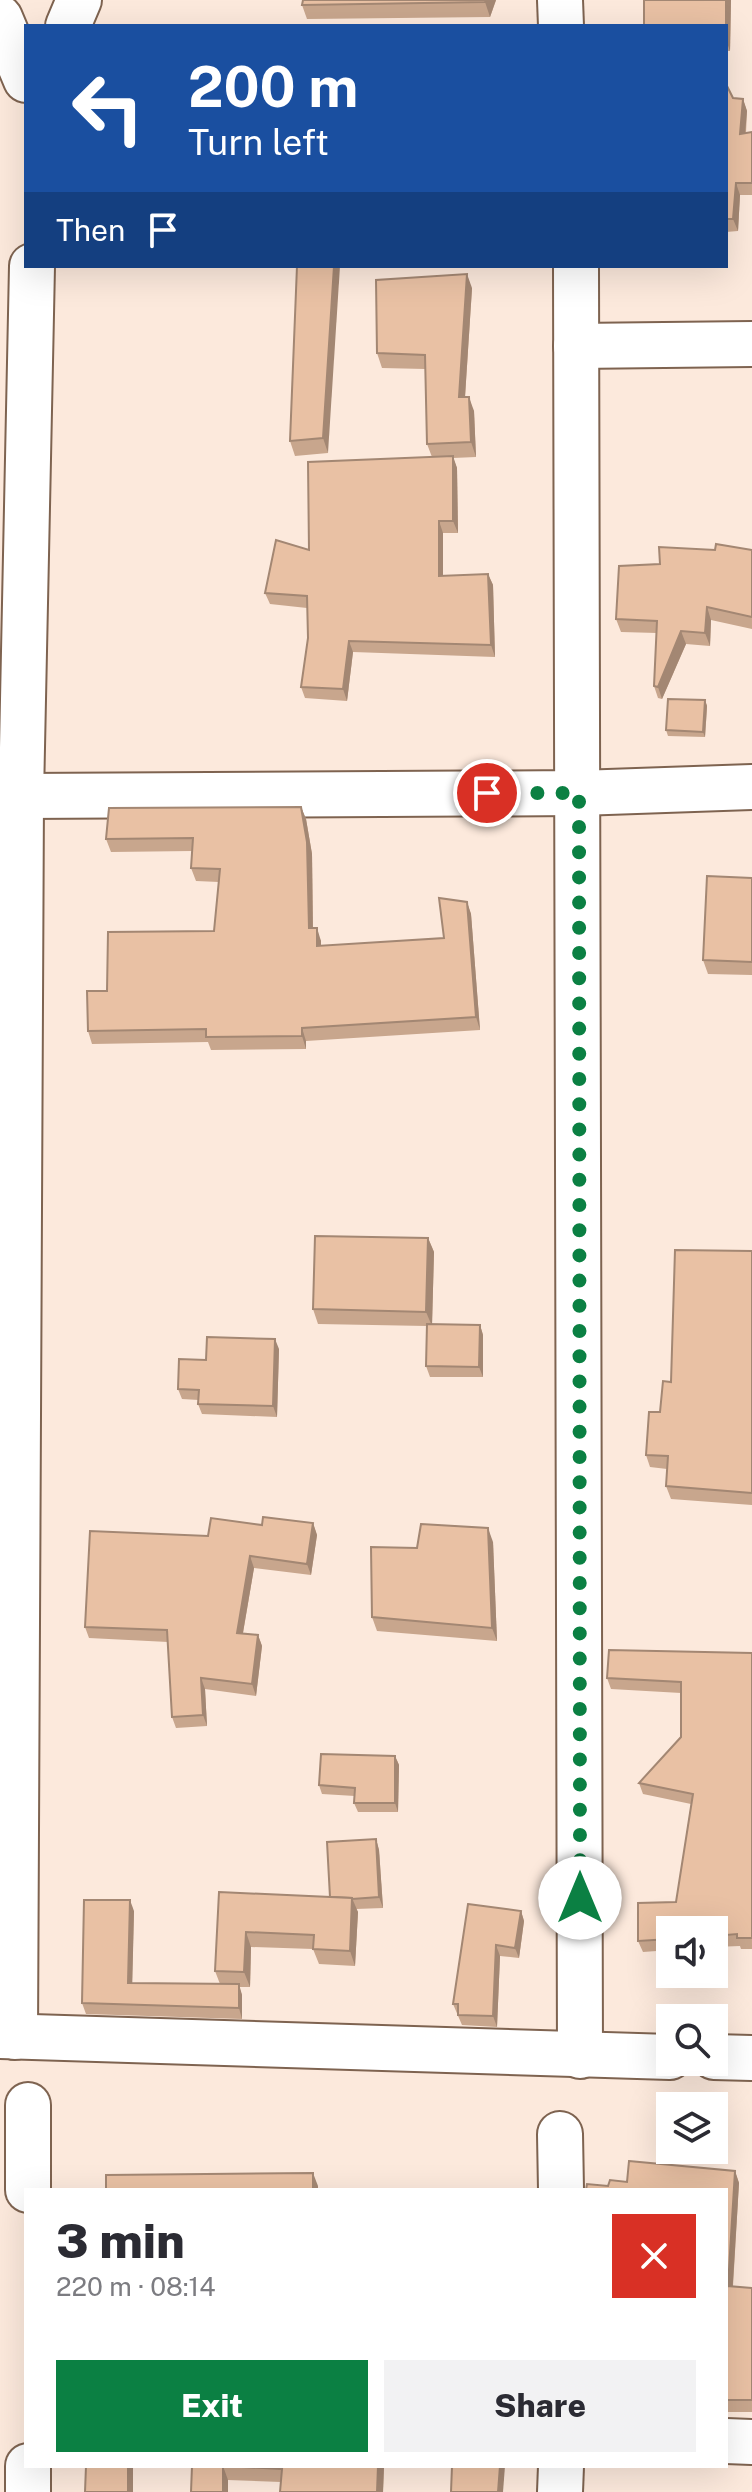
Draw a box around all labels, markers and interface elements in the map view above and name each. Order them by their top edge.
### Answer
text: 200 m [188,54,358,120]
icon: left [56,56,160,160]
text: Turn left [188,121,329,163]
icon: arrive [141,208,185,252]
text: Then [56,212,125,248]
pin [453,759,521,827]
icon: arrive [465,771,509,815]
position arrow [538,1856,622,1940]
map controls [656,1916,728,2164]
button: sound [656,1916,728,1988]
button: search [656,2004,728,2076]
button: layers [656,2092,728,2164]
text: 3 min [56,2212,185,2269]
button: close [612,2214,696,2298]
text: 220 m · 08:14 [56,2271,216,2302]
button: Exit [56,2360,368,2452]
button: Share [384,2360,696,2452]

